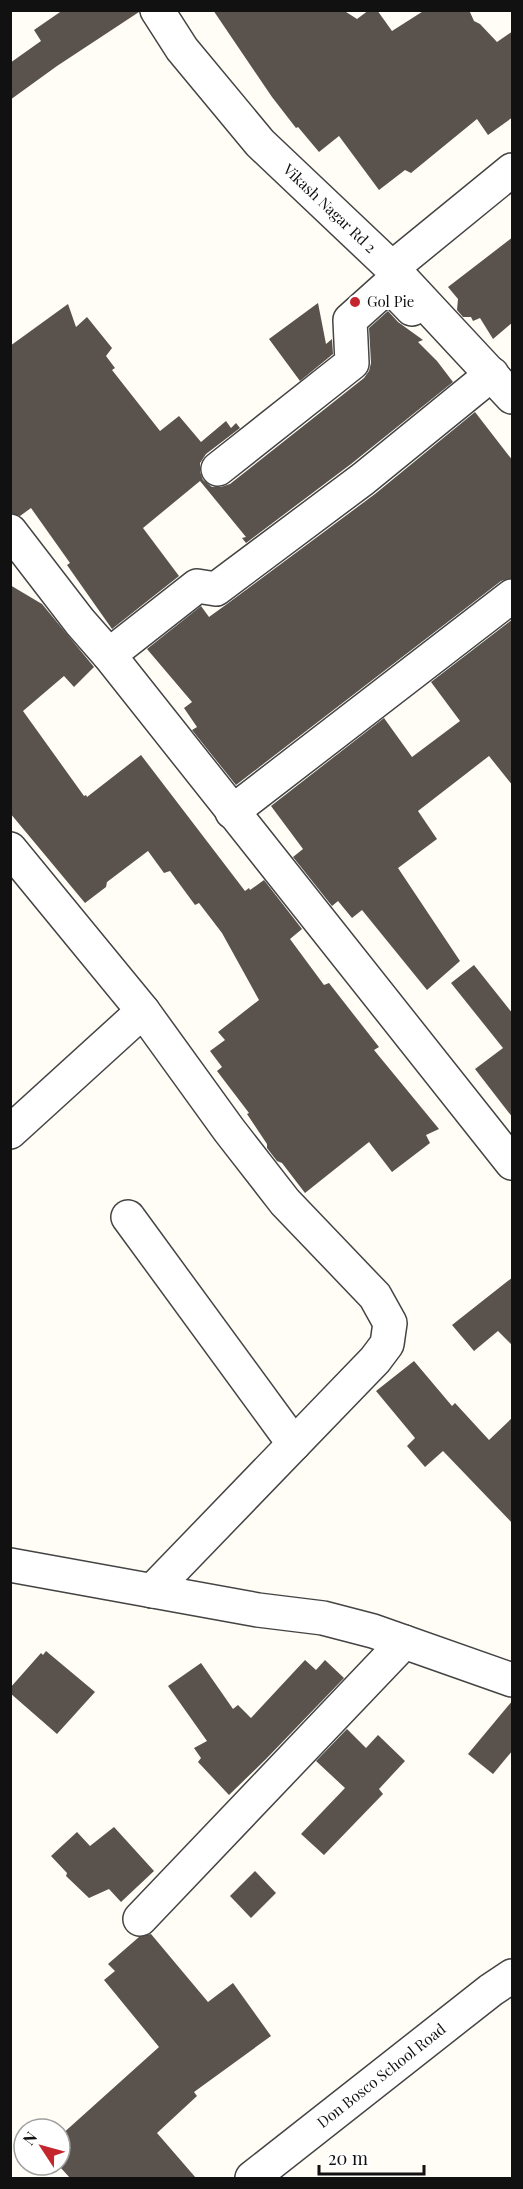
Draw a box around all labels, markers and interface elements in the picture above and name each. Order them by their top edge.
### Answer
street label: Vikash Nagar Rd 2 [279,158,381,257]
place label: Gol Pie [367,291,414,311]
marker: Gol Pie [348,295,362,309]
street label: Don Bosco School Road [313,2018,450,2132]
north arrow [12,2117,72,2177]
text: N [18,2127,42,2149]
scale bar [319,2138,424,2176]
text: 20 m [328,2146,368,2170]

